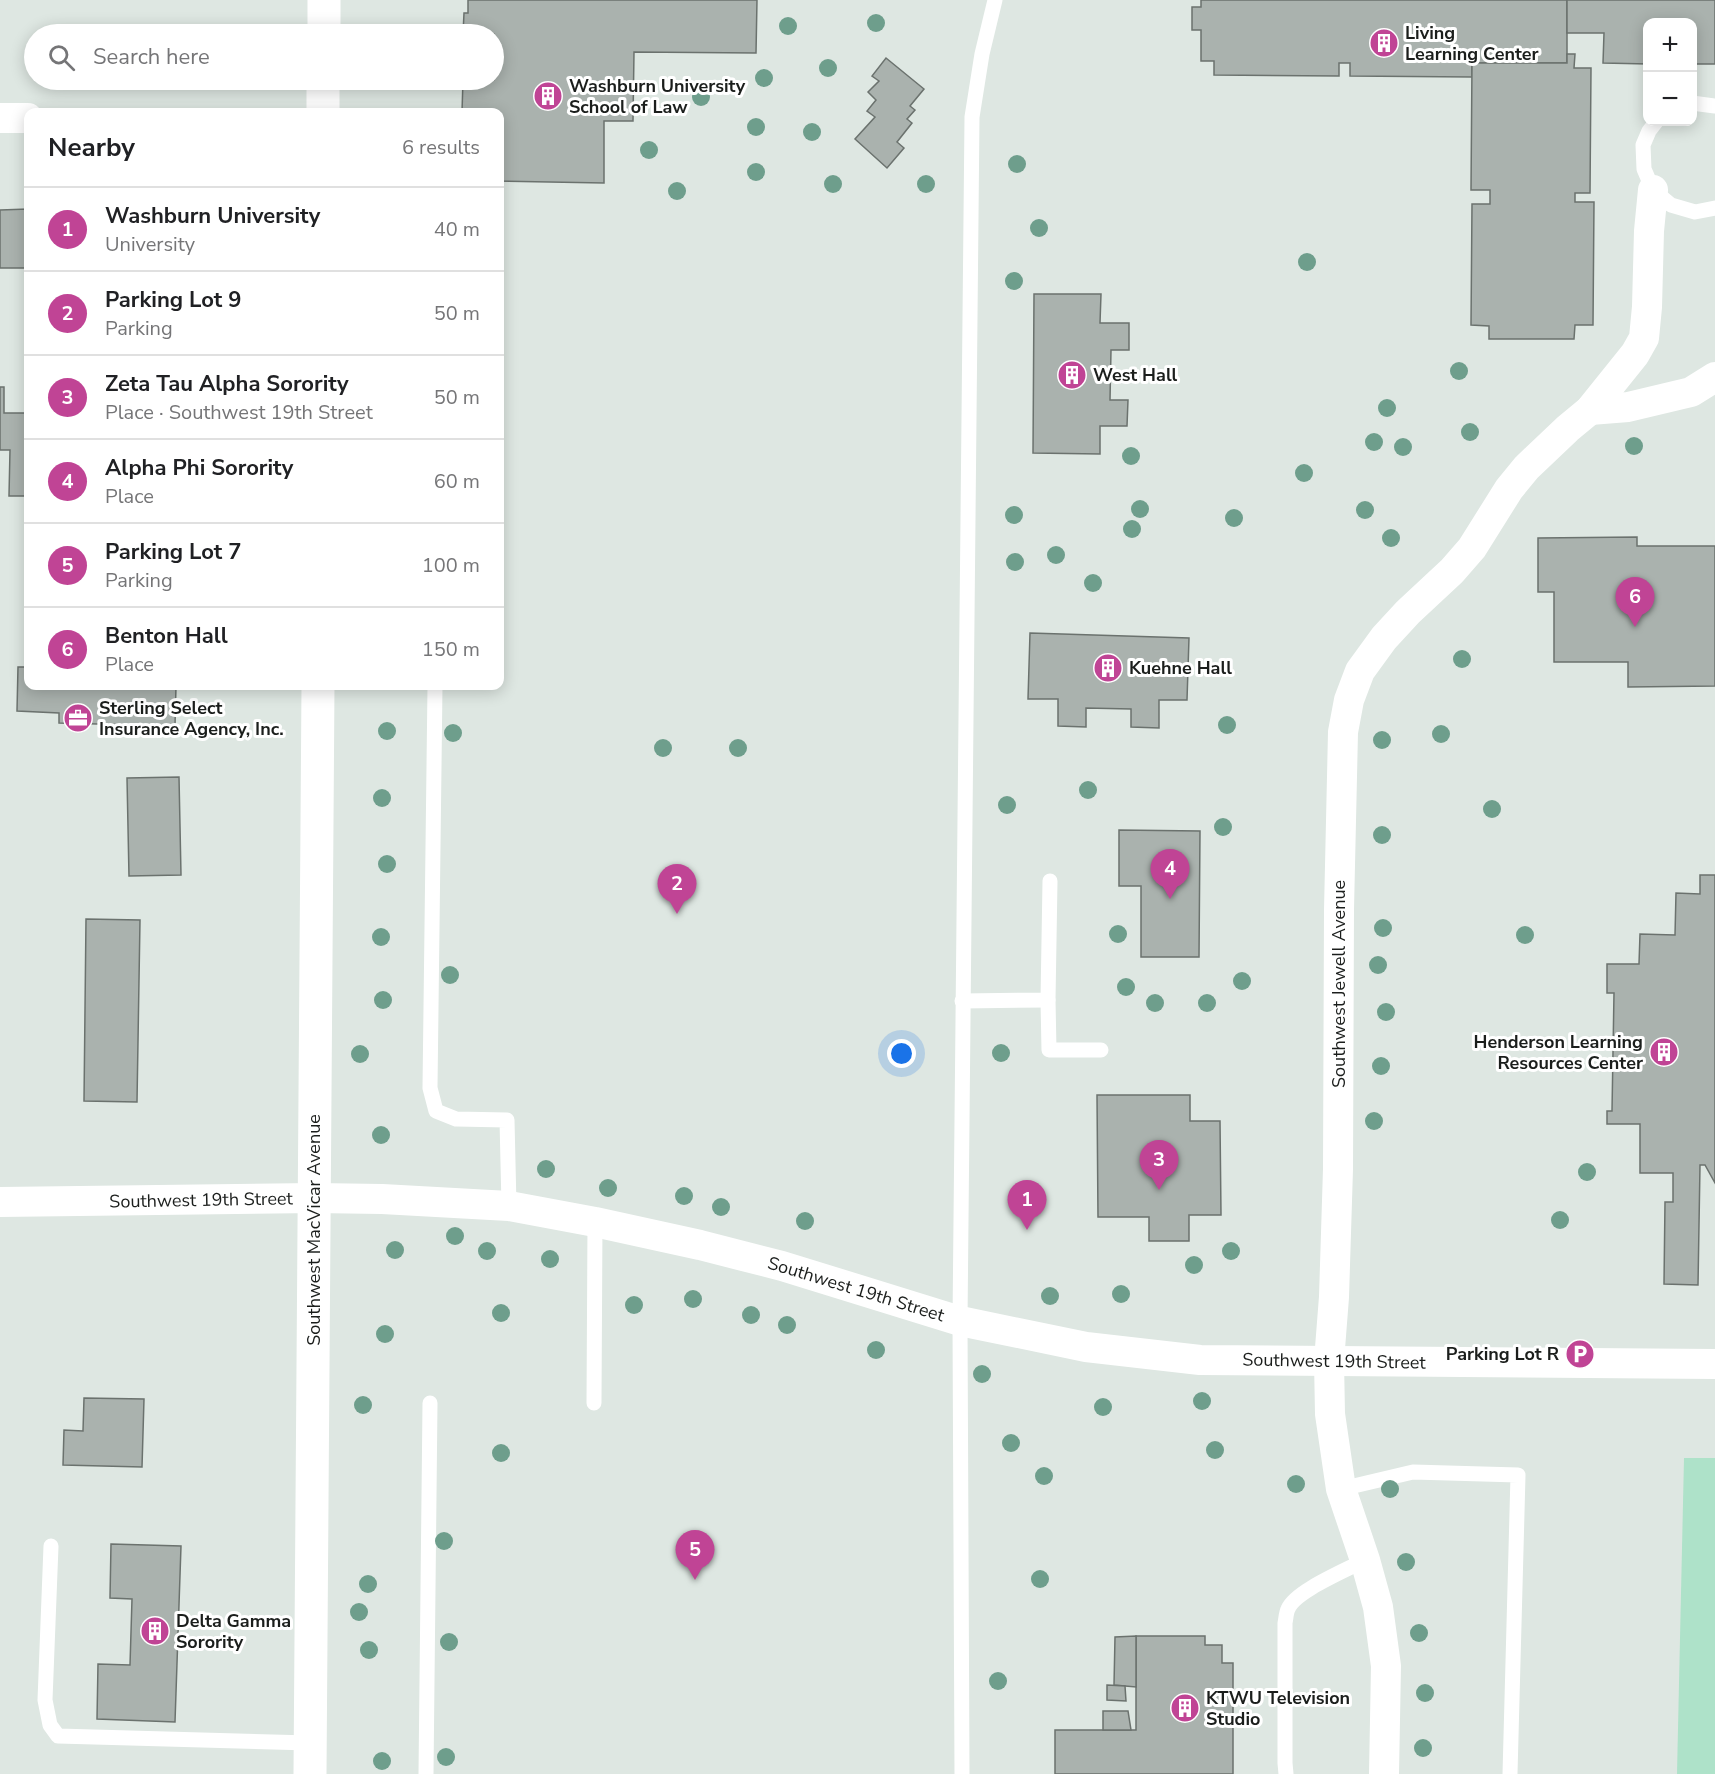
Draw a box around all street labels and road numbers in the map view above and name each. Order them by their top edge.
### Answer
street label: Southwest Jewell Avenue [1327,880,1351,1088]
street label: Southwest MacVicar Avenue [302,1114,326,1346]
street label: Southwest 19th Street [109,1186,294,1214]
street label: Southwest 19th Street [765,1251,948,1328]
street label: Southwest 19th Street [1242,1347,1427,1375]

